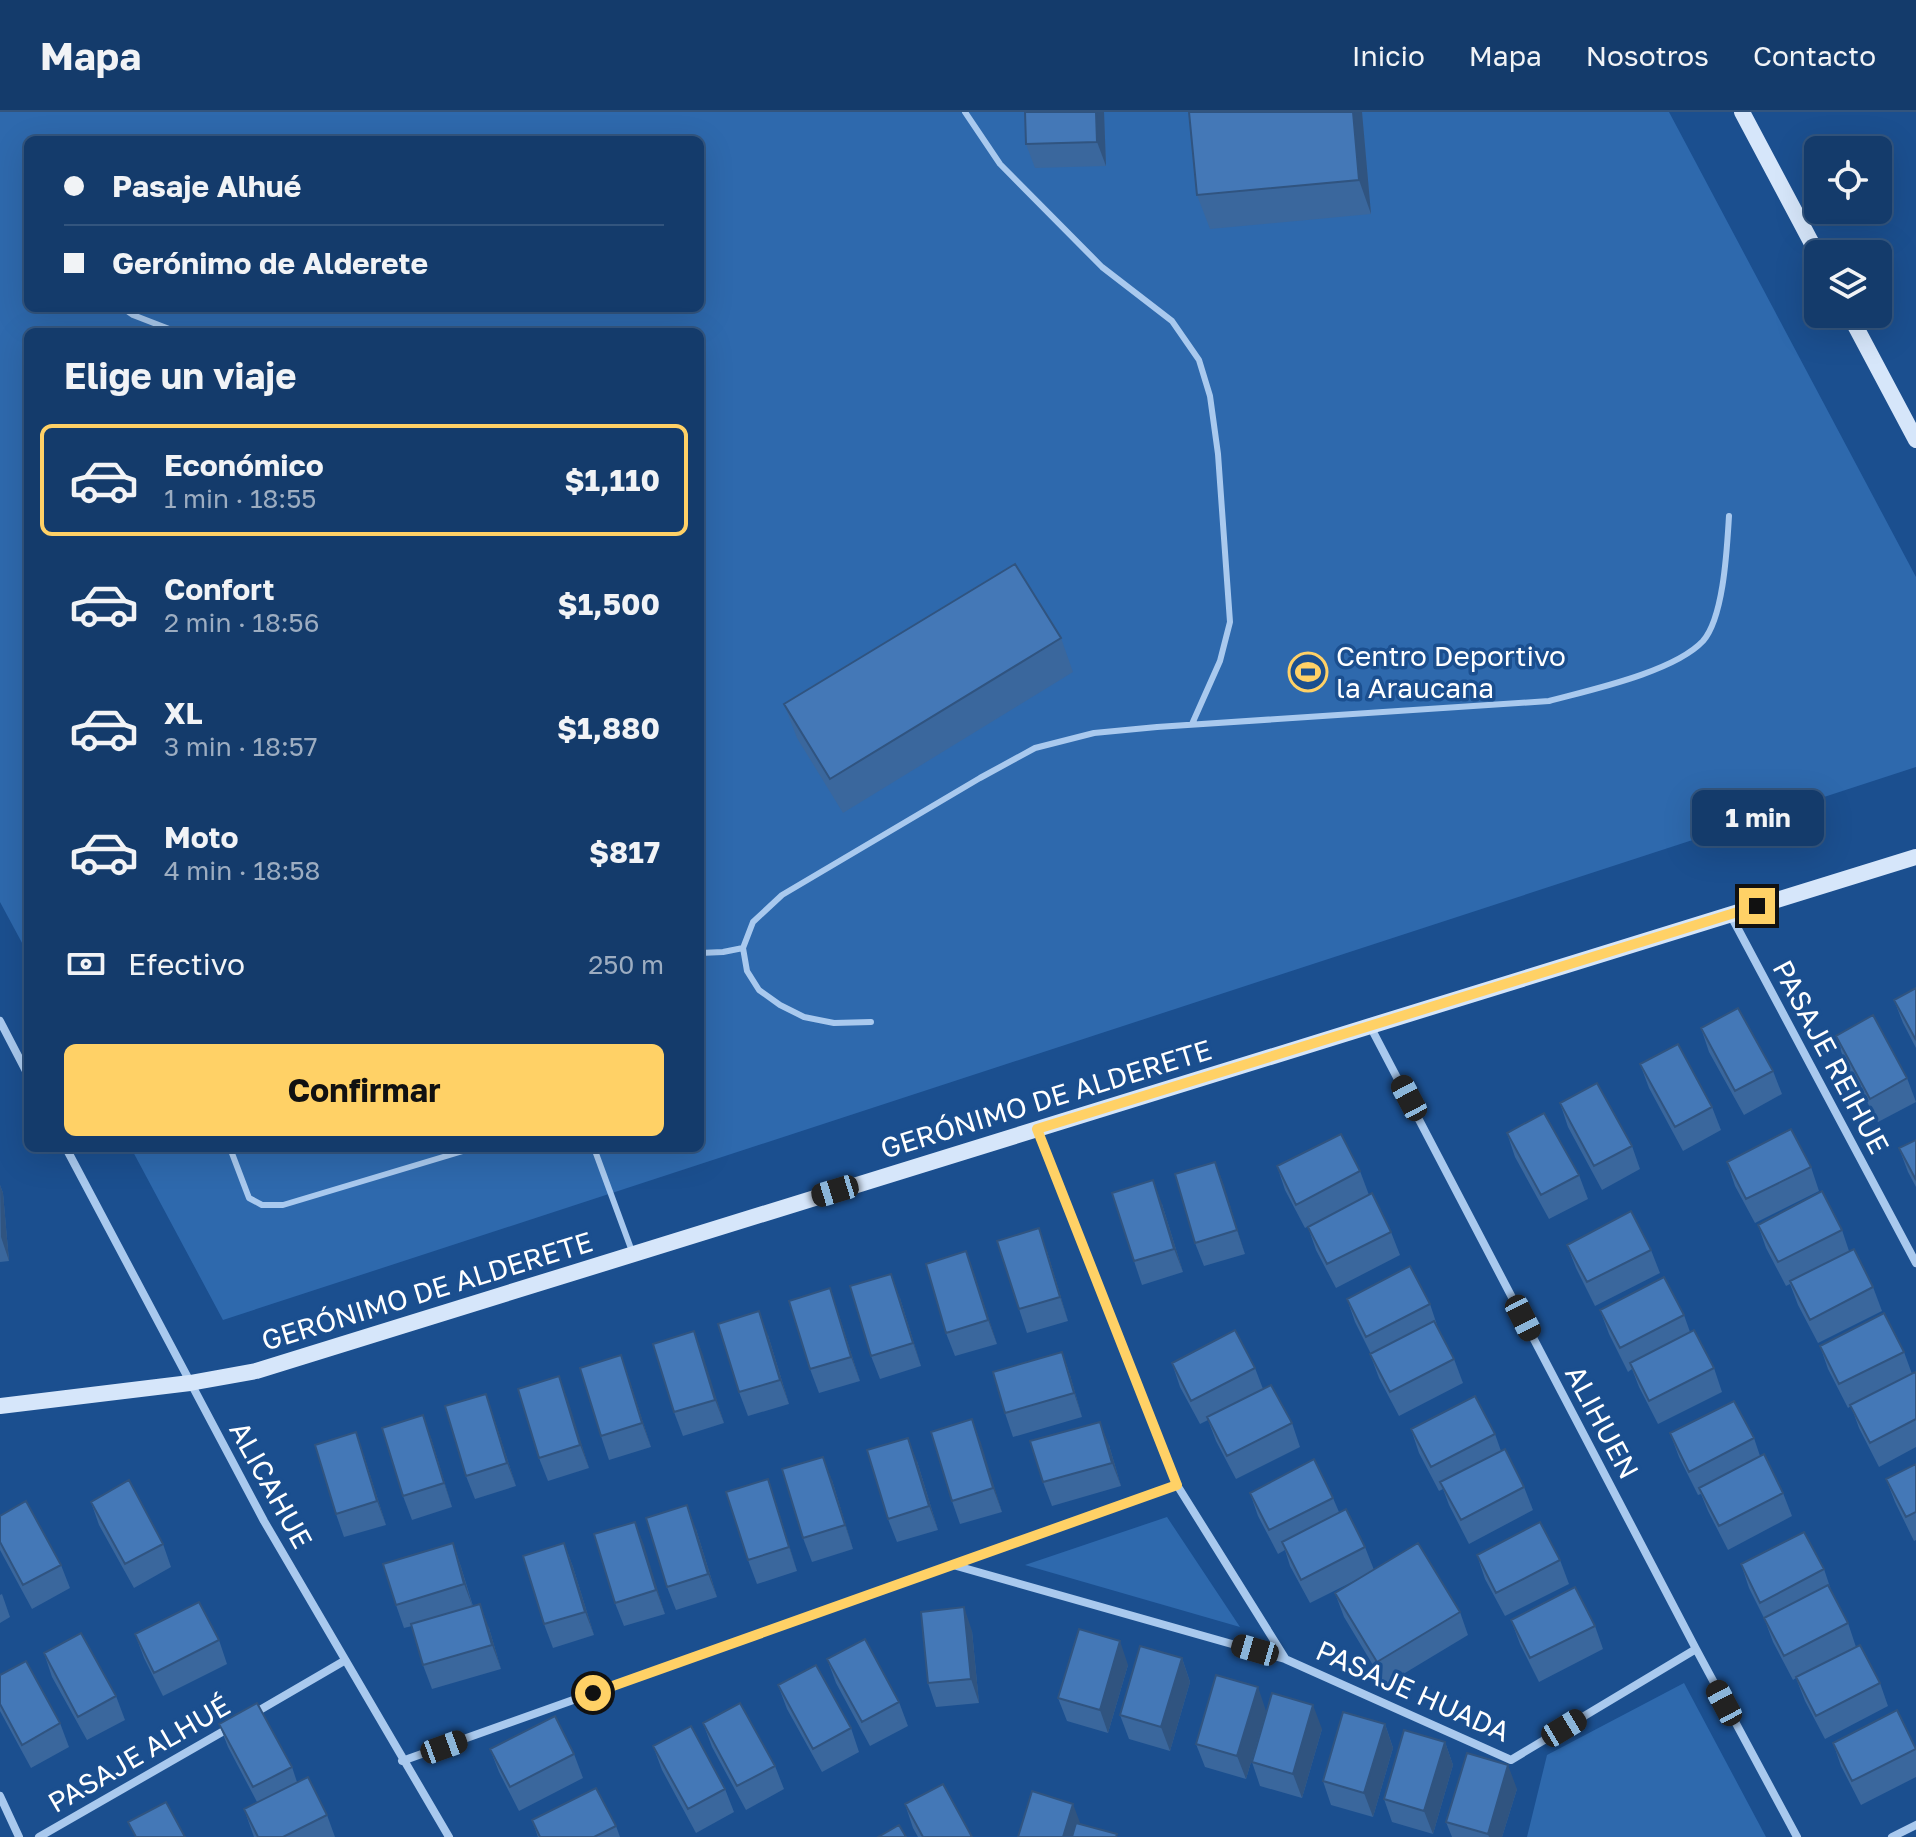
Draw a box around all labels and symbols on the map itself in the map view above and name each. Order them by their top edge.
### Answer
place label: Centro Deportivo la Araucana [1336,639,1566,704]
sports icon: Centro Deportivo la Araucana [1287,651,1329,693]
callout: 1 min [1691,790,1823,846]
route end [1739,888,1775,924]
street label: PASAJE REIHUE [1767,954,1896,1159]
street label: GERÓNIMO DE ALDERETE [876,1032,1215,1165]
car [1387,1071,1431,1125]
car [809,1173,861,1209]
street label: GERÓNIMO DE ALDERETE [257,1224,596,1357]
car [1501,1291,1545,1345]
street label: ALIHUEN [1559,1359,1646,1484]
street label: ALICAHUE [223,1416,320,1554]
car [1229,1632,1281,1668]
street label: PASAJE HUADA [1311,1633,1515,1748]
route start [575,1675,611,1711]
car [1702,1676,1746,1730]
street label: PASAJE ALHUÉ [42,1688,236,1819]
car [1537,1705,1591,1751]
car [417,1728,471,1766]

